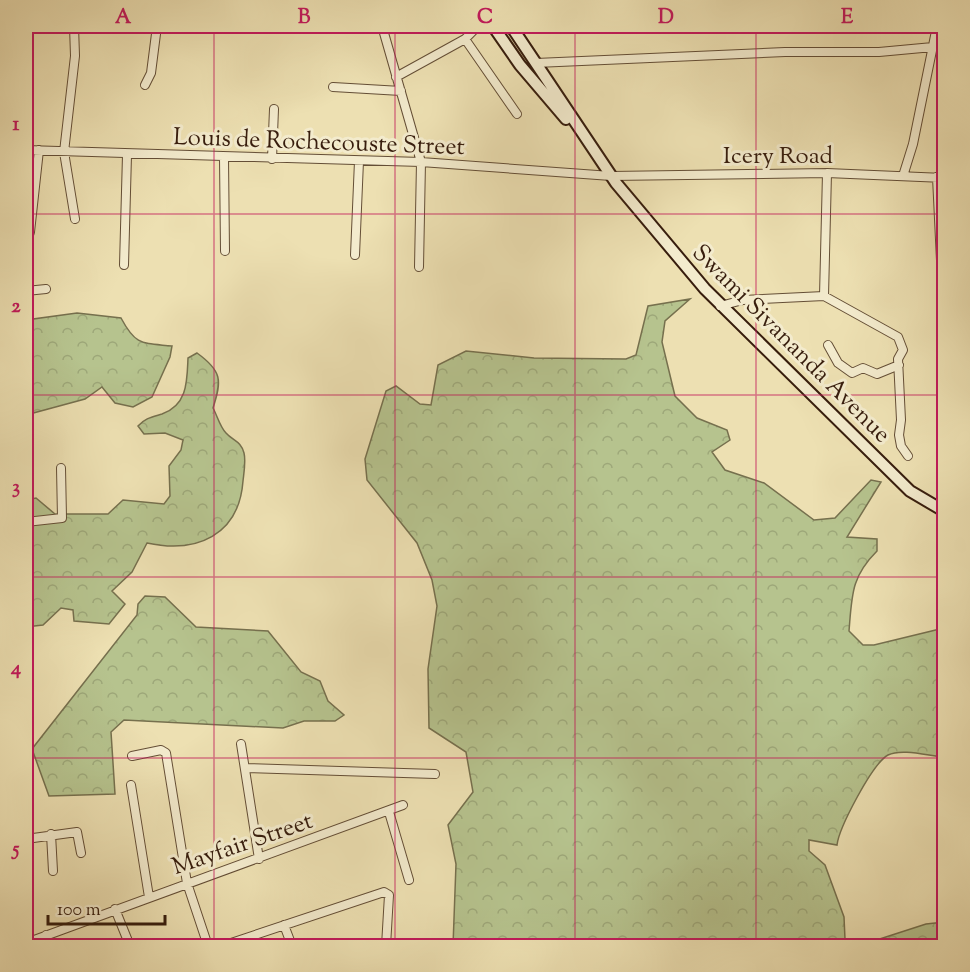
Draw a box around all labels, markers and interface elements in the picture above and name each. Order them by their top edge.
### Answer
text: A [115,4,132,33]
text: B [298,4,311,33]
text: C [477,4,493,33]
text: D [658,4,674,33]
text: E [841,4,854,33]
text: 1 [13,111,20,140]
street label: Louis de Rochecouste Street [173,121,465,165]
street label: Icery Road [723,140,833,174]
street label: Swami Sivananda Avenue [684,237,898,451]
text: 2 [11,293,21,322]
text: 3 [12,474,20,503]
text: 4 [10,655,21,684]
street label: Mayfair Street [168,805,318,885]
text: 5 [11,836,20,865]
scale bar [48,888,165,926]
text: 100 m [57,898,101,924]

